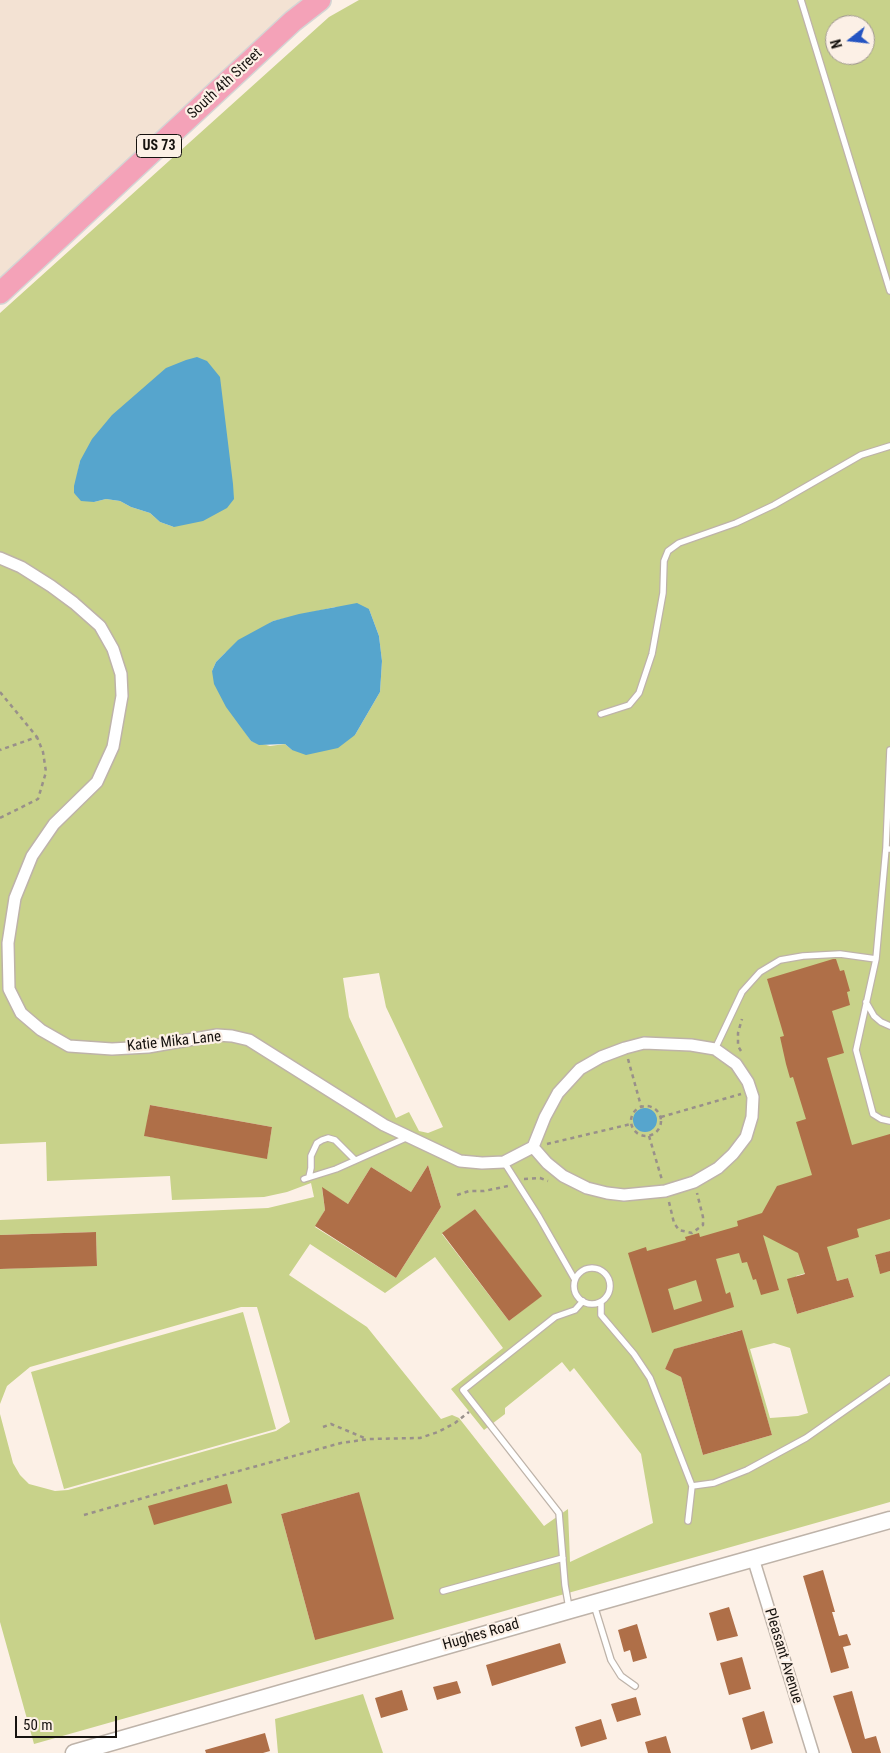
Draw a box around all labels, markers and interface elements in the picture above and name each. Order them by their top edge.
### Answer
north arrow [825,15,875,65]
text: N [828,38,845,50]
street label: South 4th Street [184,45,266,123]
road number: US 73 [136,134,182,158]
street label: Katie Mika Lane [126,1028,222,1056]
street label: Pleasant Avenue [760,1606,806,1706]
street label: Hughes Road [441,1616,521,1654]
scale bar [18,1706,120,1738]
text: 50 m [23,1716,53,1734]

